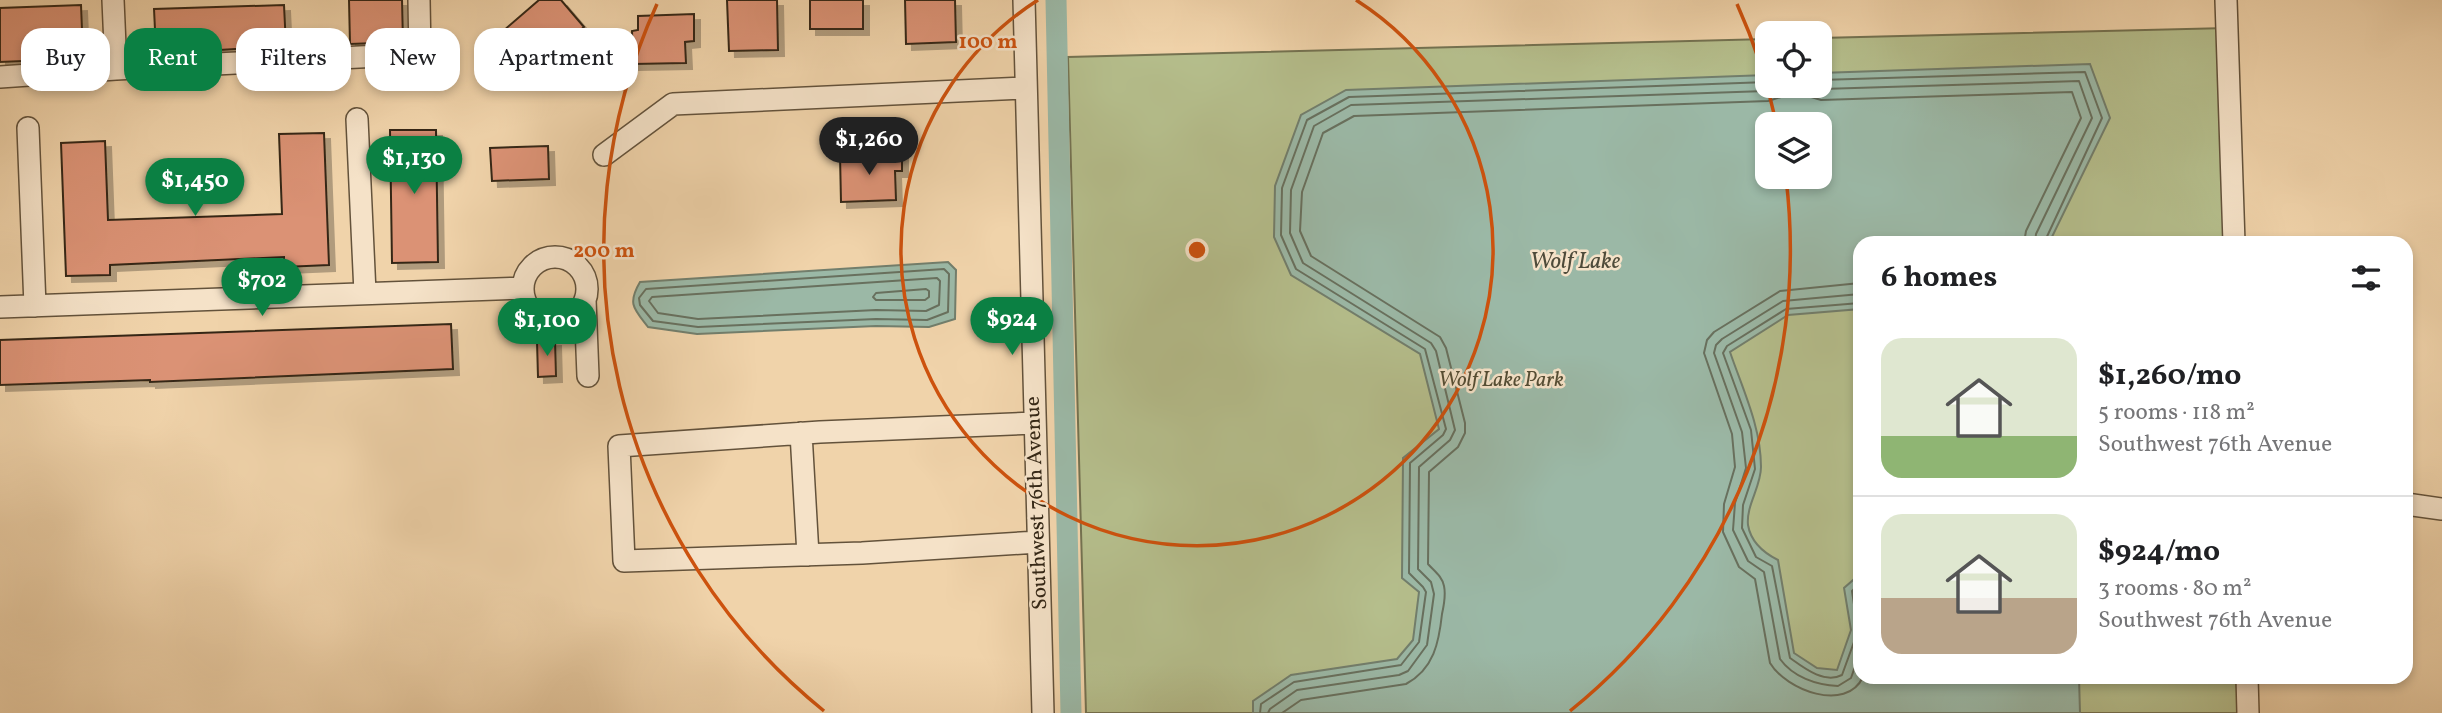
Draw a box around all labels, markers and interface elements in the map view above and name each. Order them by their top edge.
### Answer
map controls [1755,21,1832,189]
button: locate [1755,21,1832,98]
chip: Buy [21,28,110,91]
chip: Rent [124,28,222,91]
chip: Filters [236,28,351,91]
chip: New [365,28,460,91]
chip: Apartment [474,28,638,91]
text: 100 m [958,28,1018,57]
button: layers [1755,112,1832,189]
pin: $1,260 [812,118,926,177]
text: $1,260 [835,124,903,156]
pin: $1,130 [357,136,471,196]
text: $1,130 [382,143,446,175]
pin: $1,450 [138,158,252,218]
text: $1,450 [161,165,229,197]
text: 200 m [573,237,635,266]
centre of rings [1185,238,1209,262]
water label: Wolf Lake [1530,246,1621,278]
text: 6 homes [1881,257,1997,299]
pin: $702 [221,258,303,318]
icon: filters [2347,259,2385,297]
text: $702 [237,265,287,297]
pin: $1,100 [490,298,604,358]
pin: $924 [971,298,1053,357]
text: $924 [986,304,1038,336]
text: $1,100 [514,305,580,337]
text: $1,260/mo [2098,355,2241,397]
park label: Wolf Lake Park [1438,366,1564,395]
icon: home [1937,366,2021,450]
street label: Southwest 76th Avenue [1019,396,1055,610]
text: 5 rooms · 118 m² [2098,397,2255,429]
text: Southwest 76th Avenue [2098,429,2332,461]
text: $924/mo [2098,531,2220,573]
icon: home [1937,542,2021,626]
text: 3 rooms · 80 m² [2098,573,2251,605]
text: Southwest 76th Avenue [2098,605,2332,637]

